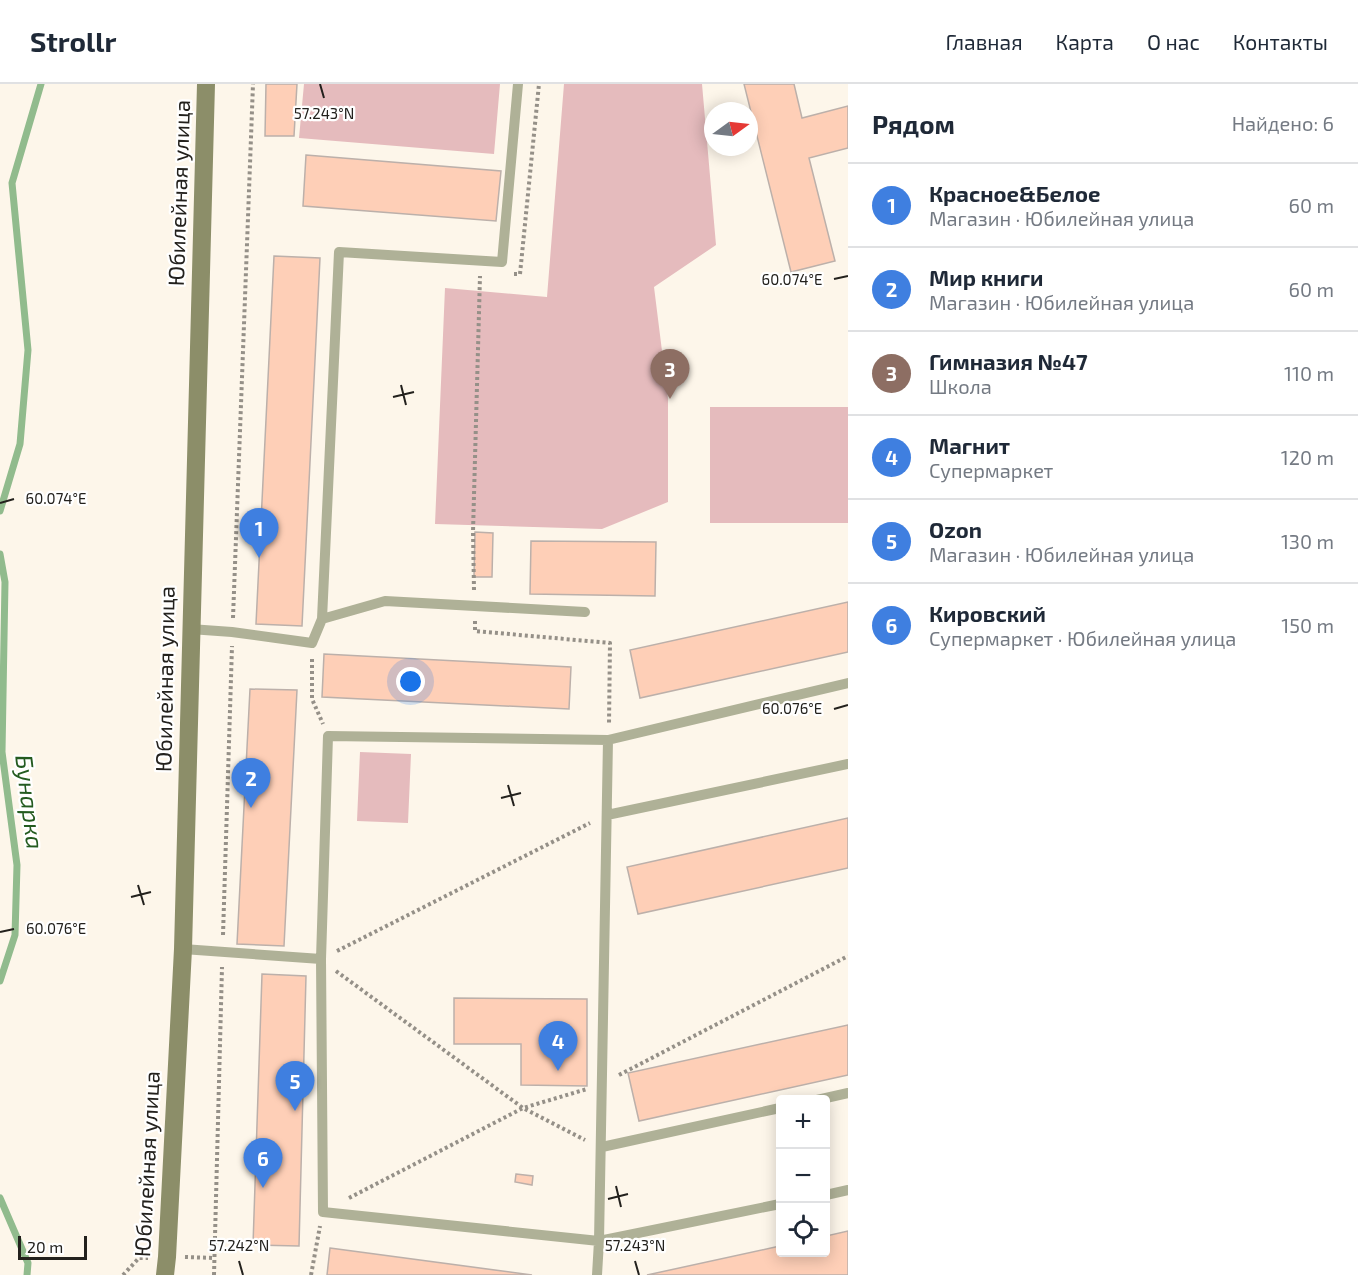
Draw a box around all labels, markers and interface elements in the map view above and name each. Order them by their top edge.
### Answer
text: Strollr [30,24,116,58]
text: Главная [946,29,1023,54]
text: Карта [1056,29,1114,54]
text: О нас [1147,29,1200,54]
text: Контакты [1233,29,1328,54]
street label: Юбилейная улица [162,99,195,287]
north arrow [704,102,758,156]
text: 57.243°N [294,104,354,122]
text: Рядом [872,108,955,139]
text: Найдено: 6 [1232,111,1334,135]
text: Красное&Белое [929,180,1100,206]
text: 1 [887,193,896,217]
text: 60 m [1289,193,1334,217]
text: Магазин · Юбилейная улица [929,206,1194,230]
text: Мир книги [929,264,1044,290]
text: 60.074°E [762,270,822,288]
text: 2 [886,277,897,301]
text: 60 m [1289,277,1334,301]
text: Магазин · Юбилейная улица [929,290,1194,314]
text: Гимназия №47 [929,348,1088,374]
pin: 3 [650,350,690,399]
text: 3 [886,361,897,385]
text: 110 m [1284,361,1334,385]
text: Школа [929,374,992,398]
text: Магнит [929,432,1010,458]
text: 4 [885,445,898,469]
text: 120 m [1281,445,1334,469]
text: Супермаркет [929,458,1053,482]
text: 60.074°E [26,489,86,507]
pin: 1 [240,508,278,558]
text: Ozon [929,516,982,542]
text: 5 [886,529,897,553]
text: 130 m [1281,529,1334,553]
text: Магазин · Юбилейная улица [929,542,1194,566]
street label: Юбилейная улица [149,586,180,772]
text: Кировский [929,600,1046,626]
text: 6 [886,613,897,637]
text: 150 m [1281,613,1334,637]
text: Супермаркет · Юбилейная улица [929,626,1236,650]
your location [396,667,425,696]
text: 60.076°E [762,699,822,717]
water label: Бунарка [10,753,51,851]
pin: 2 [232,758,270,808]
text: 60.076°E [26,919,86,937]
pin: 4 [538,1022,578,1071]
pin: 5 [276,1062,314,1111]
street label: Юбилейная улица [128,1070,165,1258]
map controls [776,1095,830,1257]
button: + [776,1095,830,1149]
pin: 6 [244,1138,282,1188]
button: − [776,1149,830,1203]
button: locate [776,1203,830,1257]
scale bar [18,1233,87,1260]
text: 57.242°N [209,1236,269,1254]
text: 57.243°N [605,1236,665,1254]
text: 20 m [27,1237,63,1256]

